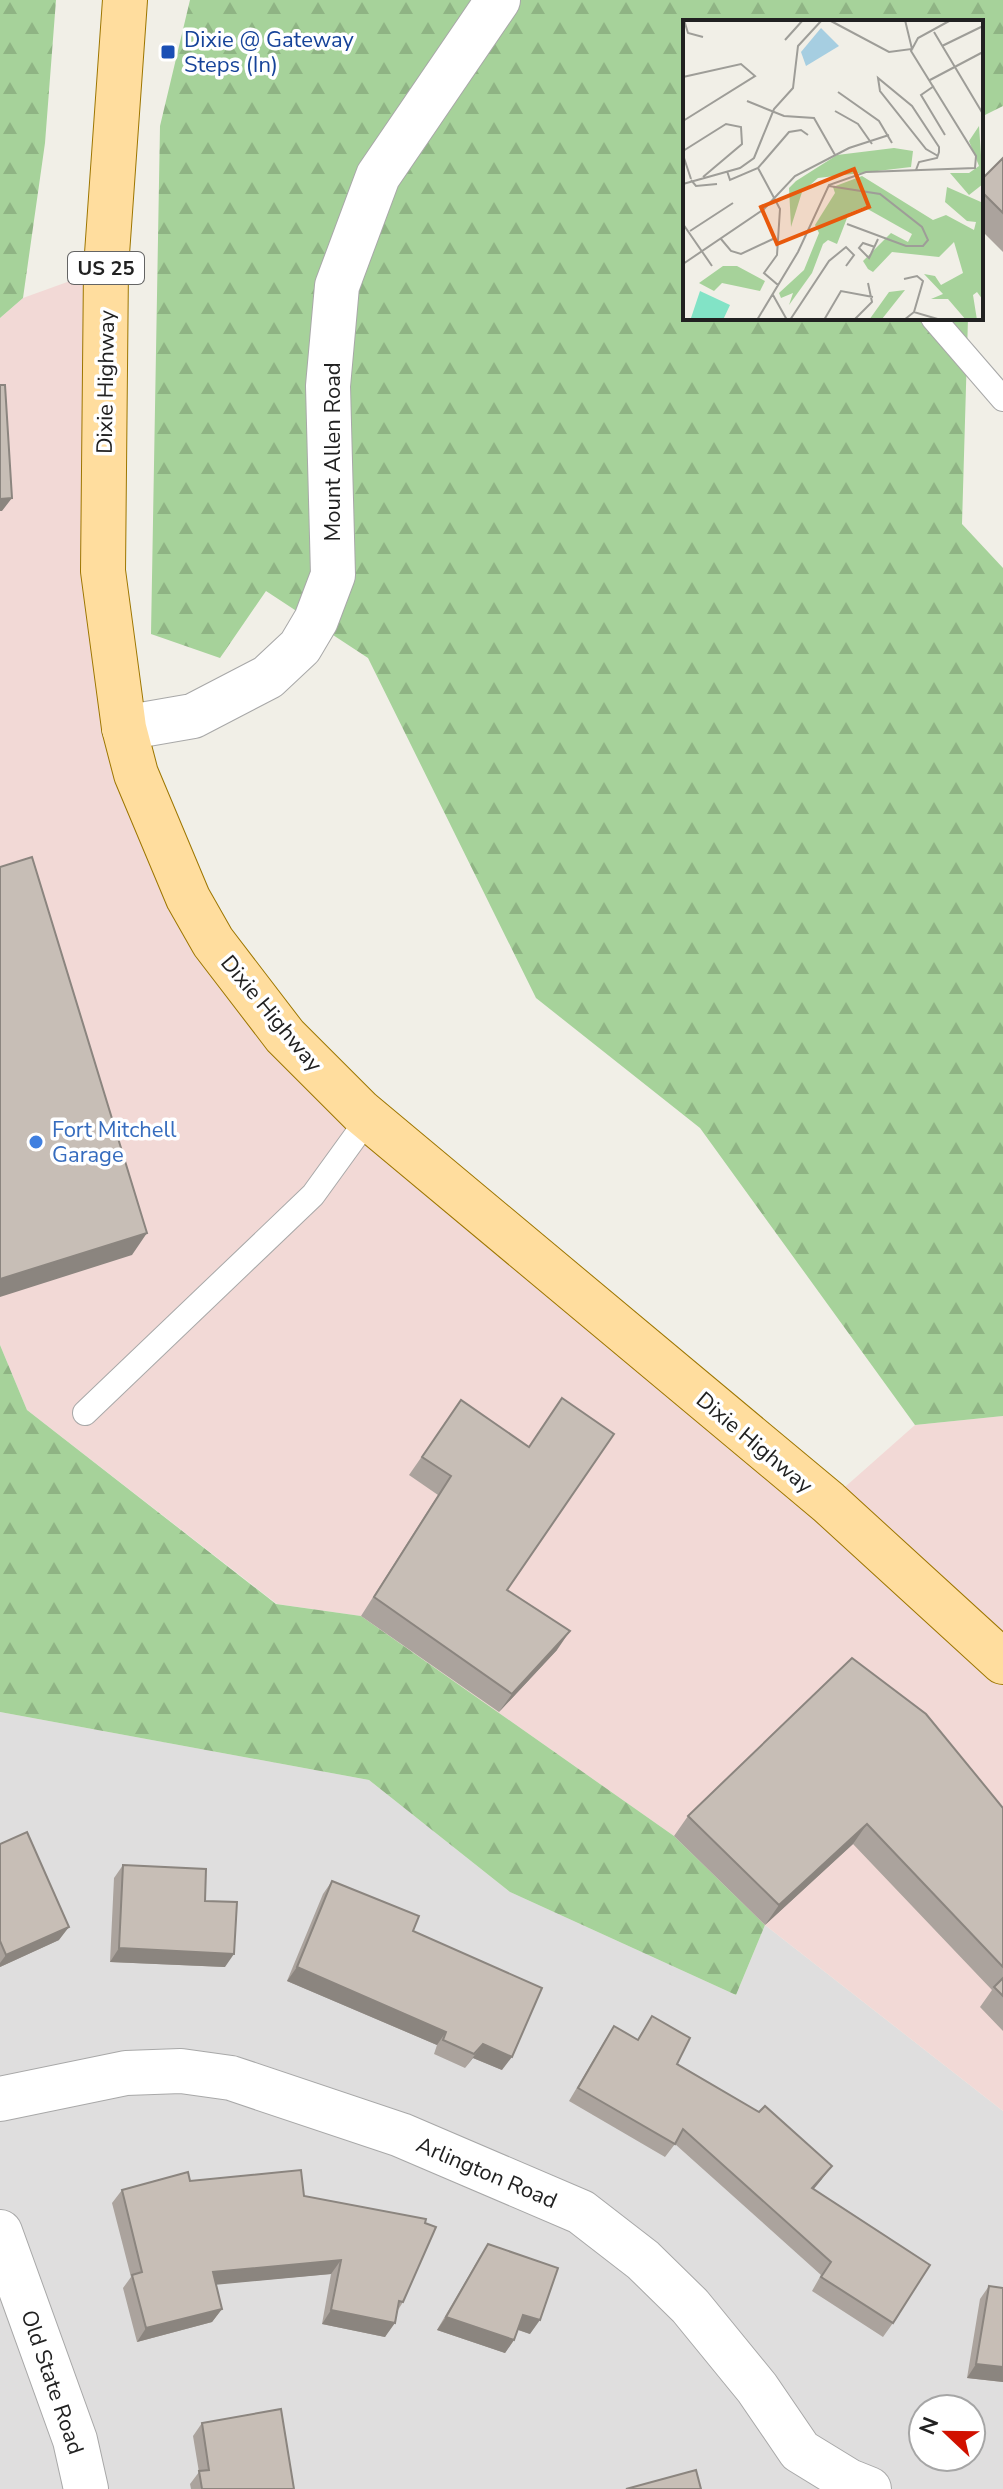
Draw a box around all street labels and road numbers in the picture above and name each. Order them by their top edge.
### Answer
road number: US 25 [68,252,144,284]
street label: Dixie Highway [90,309,122,454]
street label: Mount Allen Road [318,362,348,542]
street label: Dixie Highway [214,949,329,1079]
street label: Dixie Highway [690,1385,820,1501]
street label: Arlington Road [412,2130,562,2216]
street label: Old State Road [13,2306,91,2458]

